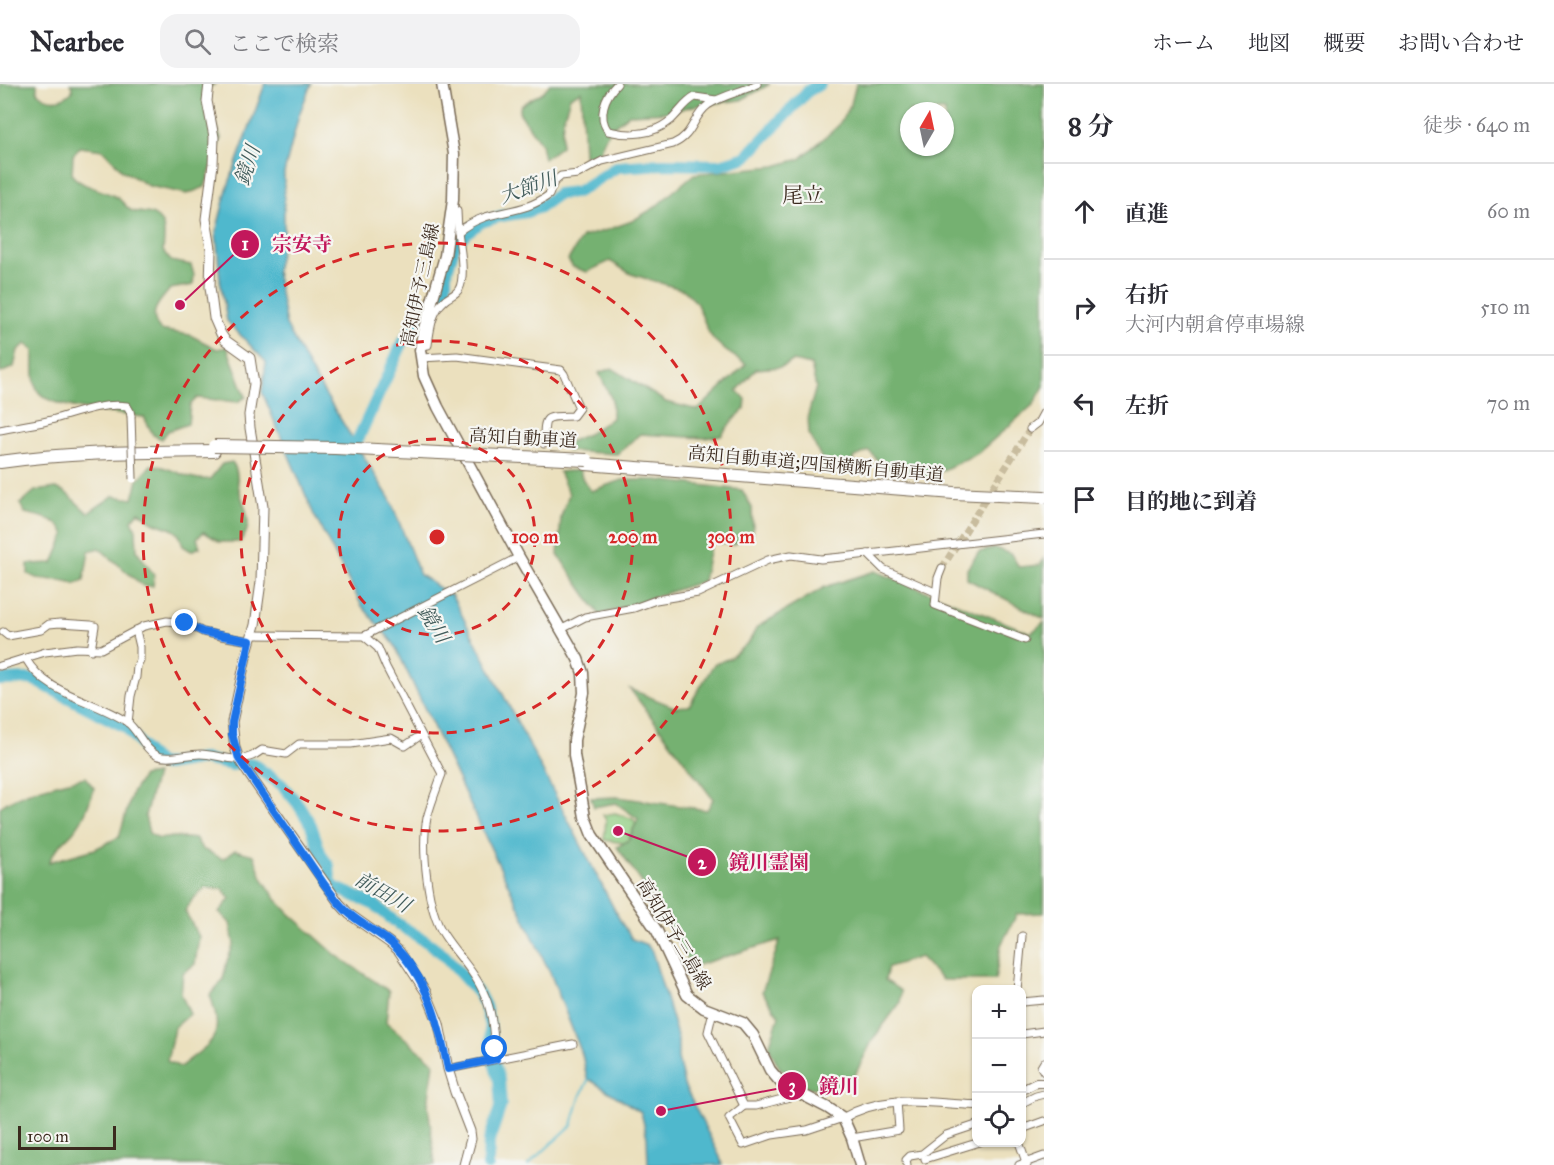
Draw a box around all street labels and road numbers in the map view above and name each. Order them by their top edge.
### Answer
street label: 高知伊予三島線 [396,221,444,349]
street label: 高知自動車道 [468,424,578,452]
street label: 高知自動車道;四国横断自動車道 [687,442,945,486]
street label: 高知伊予三島線 [632,874,716,994]

